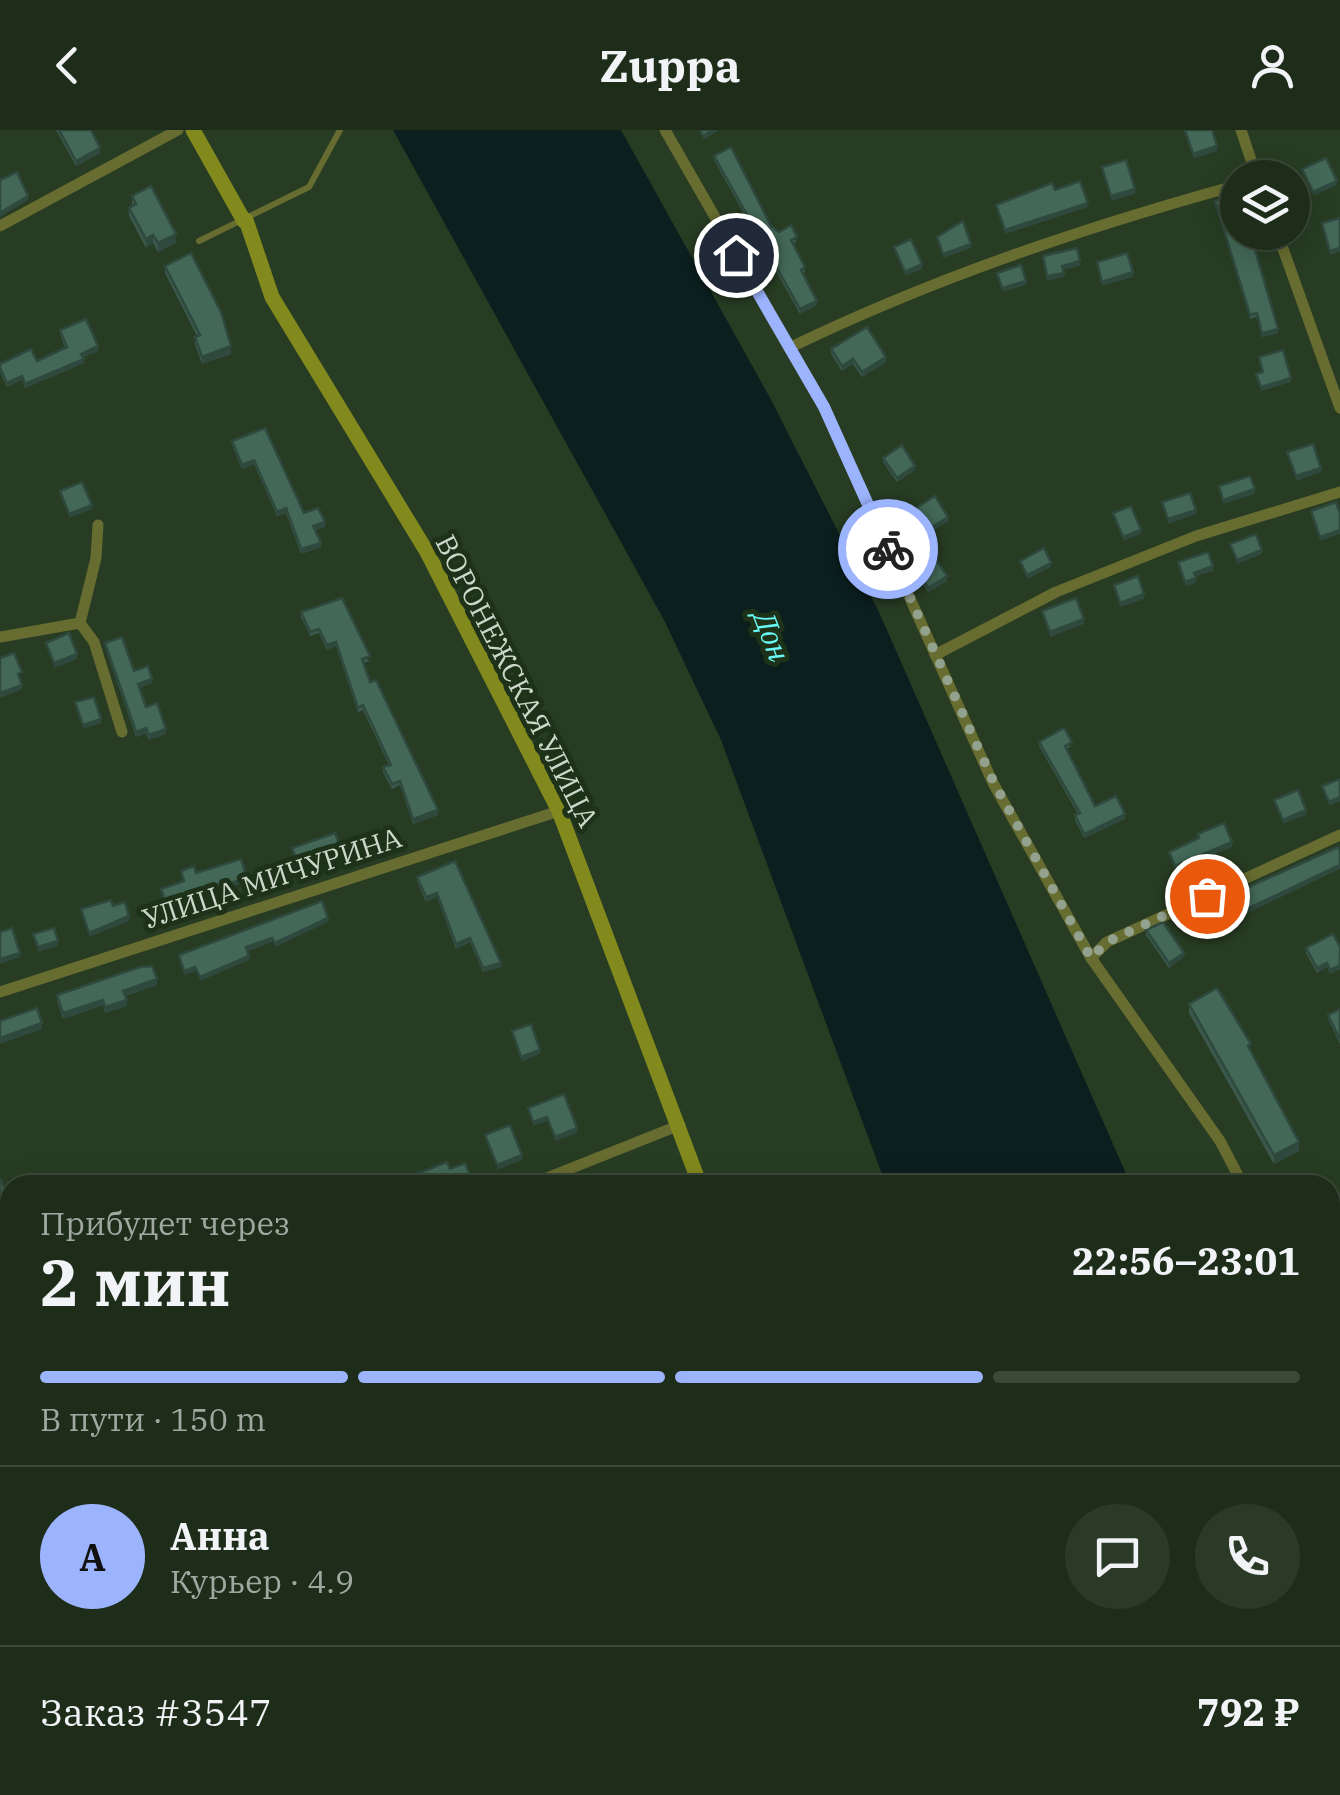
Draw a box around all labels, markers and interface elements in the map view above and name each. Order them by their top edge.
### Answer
text: Zuppa [599,36,741,94]
icon: back [40,38,95,93]
icon: person [1245,38,1300,93]
map controls [1220,160,1310,250]
button: layers [1220,160,1310,250]
pin [694,213,779,298]
icon: home [709,228,764,283]
courier [838,499,938,599]
icon: bike [861,522,916,577]
street label: ВОРОНЕЖСКАЯ УЛИЦА [427,528,607,833]
water label: Дон [744,602,800,666]
street label: УЛИЦА МИЧУРИНА [138,818,406,937]
pin [1165,854,1250,939]
icon: bag [1180,869,1235,924]
text: Прибудет через [40,1202,290,1244]
text: 22:56–23:01 [1072,1236,1300,1285]
text: 2 мин [40,1239,231,1324]
text: В пути · 150 m [40,1398,266,1440]
button: chat [1065,1504,1170,1609]
button: phone [1195,1504,1300,1609]
text: Анна [170,1511,270,1560]
text: А [79,1532,106,1581]
text: Курьер · 4.9 [170,1560,354,1602]
text: Заказ #3547 [40,1687,272,1736]
text: 792 ₽ [1197,1687,1300,1736]

